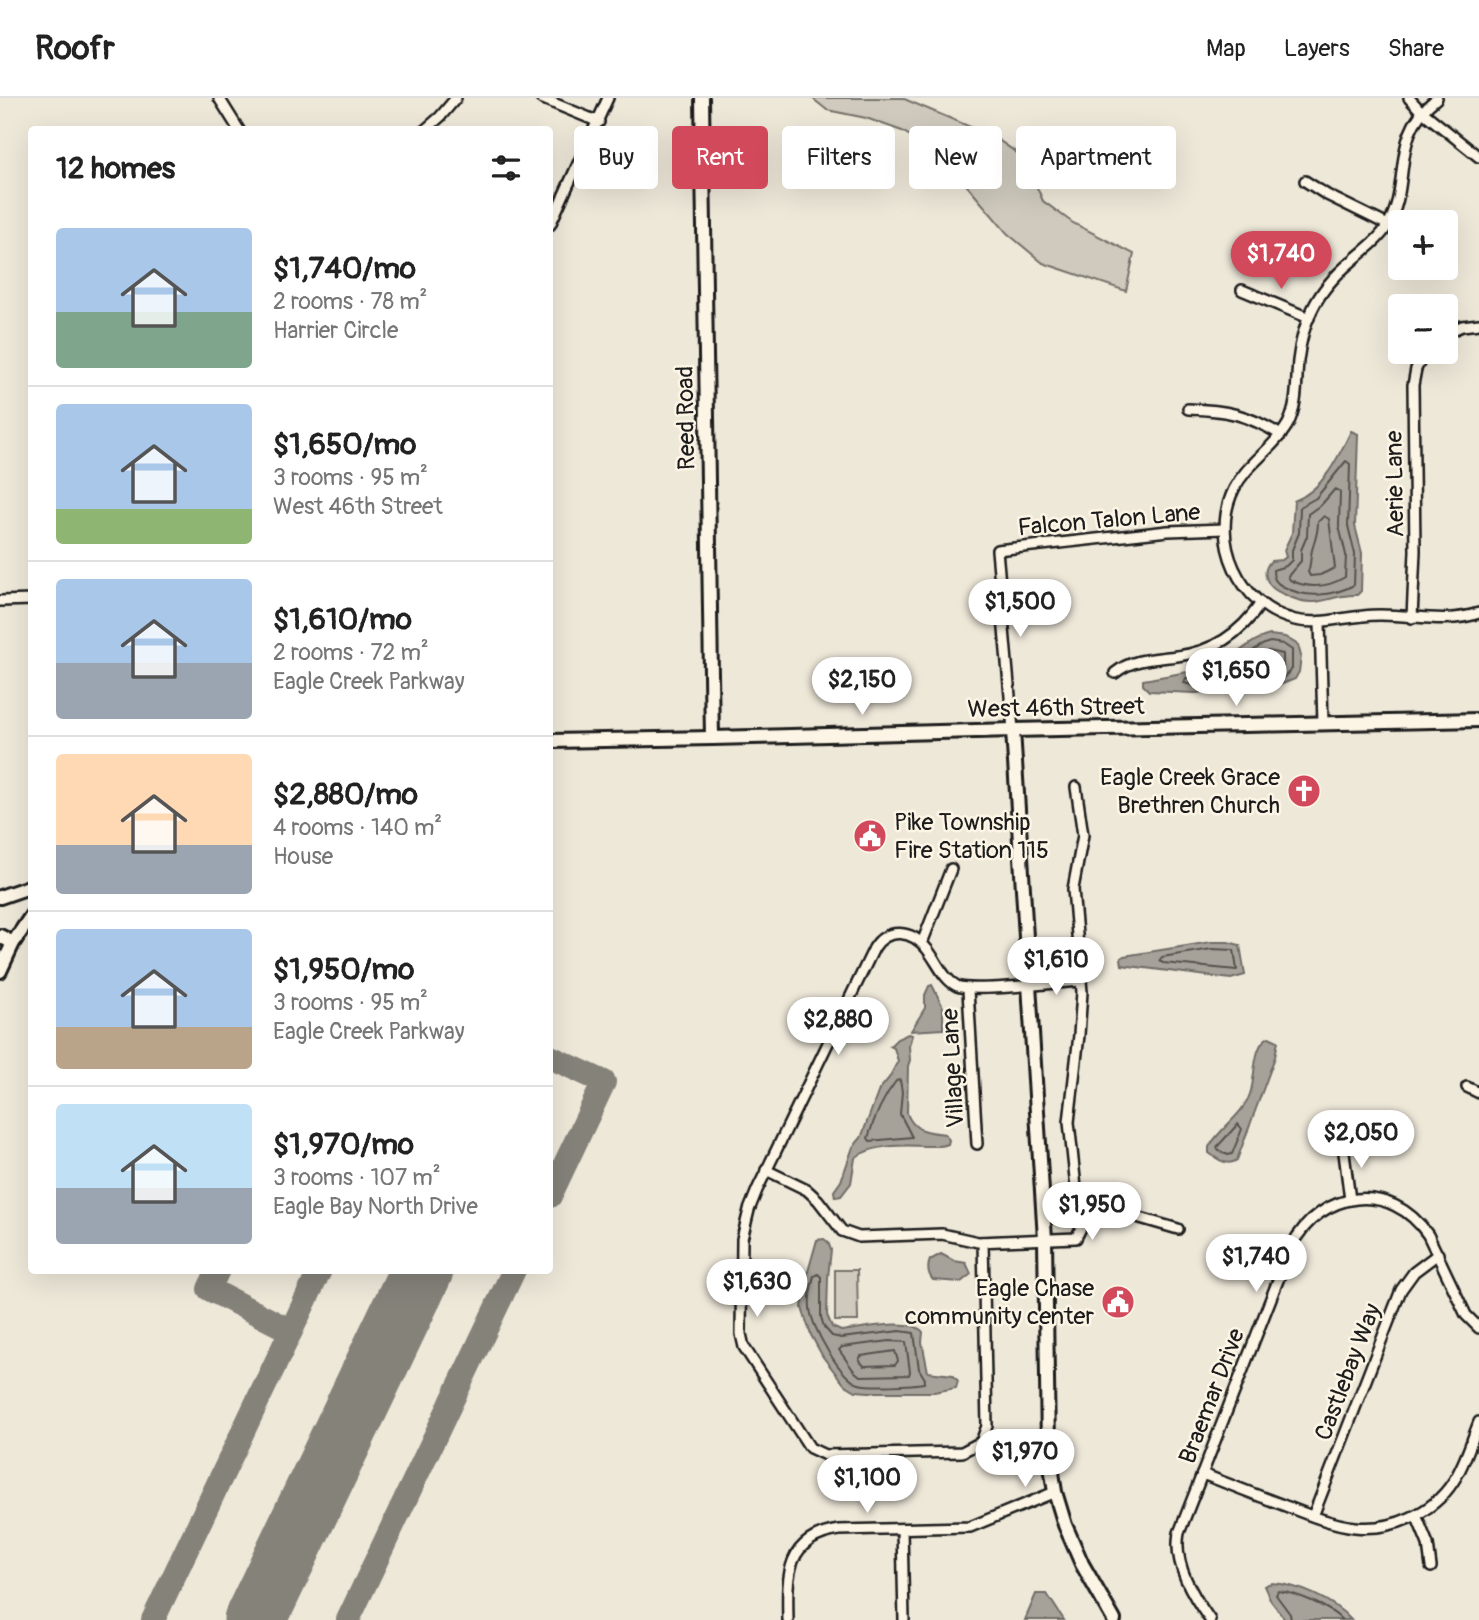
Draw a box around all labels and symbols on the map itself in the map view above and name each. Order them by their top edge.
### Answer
pin: $1,740 [1224,232,1338,291]
street label: Reed Road [671,366,701,470]
street label: Aerie Lane [1380,430,1410,538]
street label: Falcon Talon Lane [1017,498,1202,542]
pin: $1,500 [963,580,1077,639]
pin: $1,650 [1179,648,1293,708]
pin: $2,150 [805,658,919,717]
street label: West 46th Street [967,692,1145,724]
place label: Eagle Creek Grace Brethren Church [1100,763,1280,820]
church icon: Eagle Creek Grace Brethren Church [1285,772,1323,810]
place label: Pike Township Fire Station 115 [894,808,1049,865]
public building icon: Pike Township Fire Station 115 [851,817,889,855]
pin: $1,610 [999,937,1113,997]
pin: $2,880 [781,998,895,1057]
street label: Village Lane [935,1007,971,1129]
pin: $2,050 [1304,1110,1418,1170]
pin: $1,950 [1035,1182,1149,1242]
pin: $1,740 [1199,1234,1313,1294]
pin: $1,630 [700,1260,814,1319]
place label: Eagle Chase community center [905,1274,1094,1331]
public building icon: Eagle Chase community center [1099,1283,1137,1321]
street label: Castlebay Way [1309,1299,1387,1445]
street label: Braemar Drive [1173,1324,1251,1468]
pin: $1,970 [968,1430,1082,1489]
pin: $1,100 [810,1456,924,1515]

